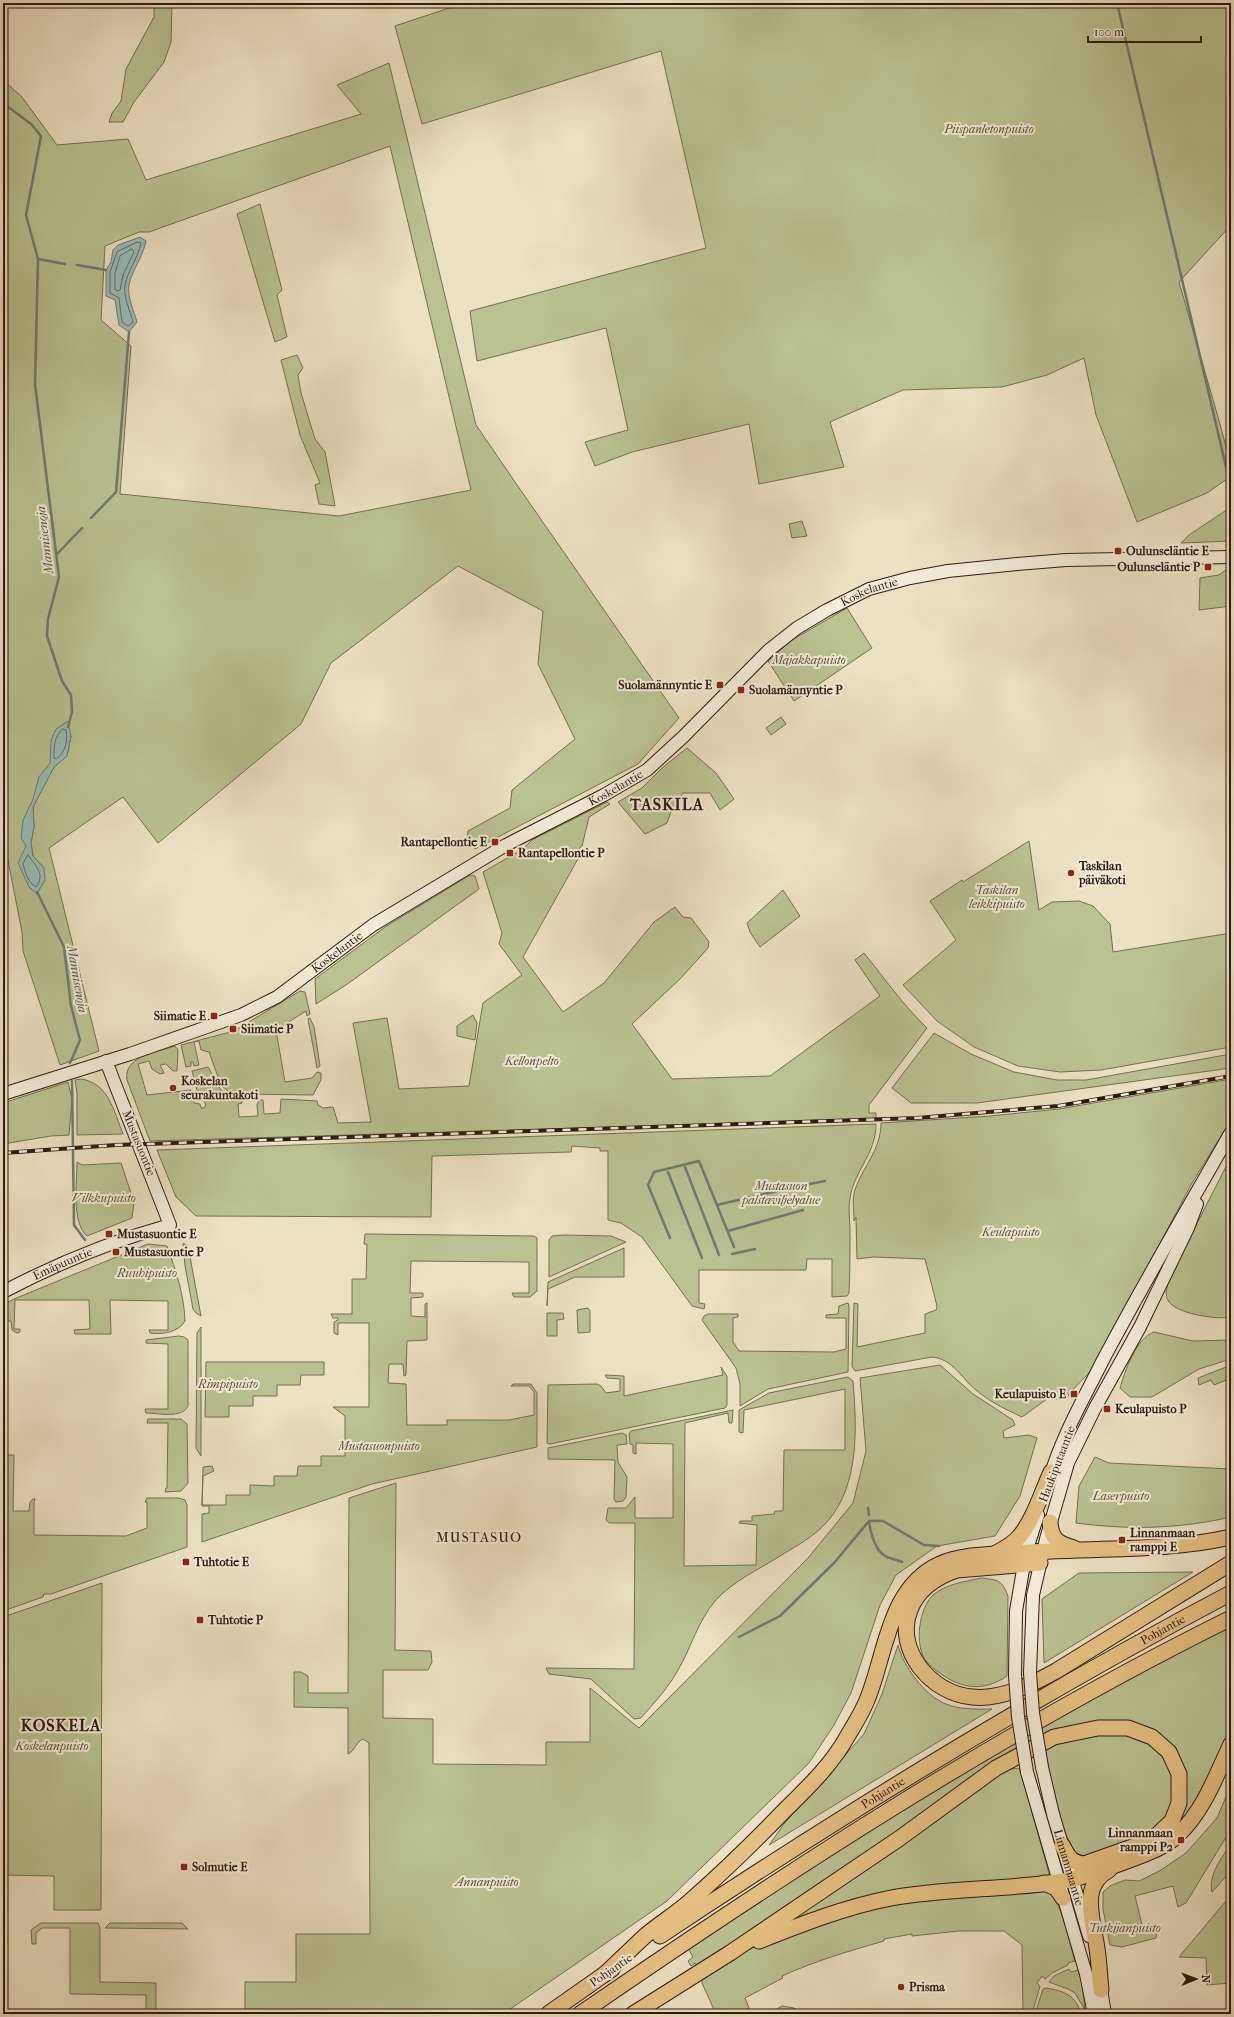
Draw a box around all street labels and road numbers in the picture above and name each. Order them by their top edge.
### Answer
street label: Koskelantie [838,575,899,609]
street label: Koskelantie [586,767,646,809]
street label: Koskelantie [309,928,365,976]
street label: Mustasuontie [119,1108,159,1178]
street label: Emäpuuntie [31,1245,94,1283]
street label: Haukiputaantie [1036,1424,1078,1504]
street label: Pohjantie [1138,1612,1188,1648]
street label: Pohjantie [859,1774,908,1812]
street label: Linnanmaantie [1051,1828,1087,1907]
street label: Pohjantie [587,1950,635,1990]

